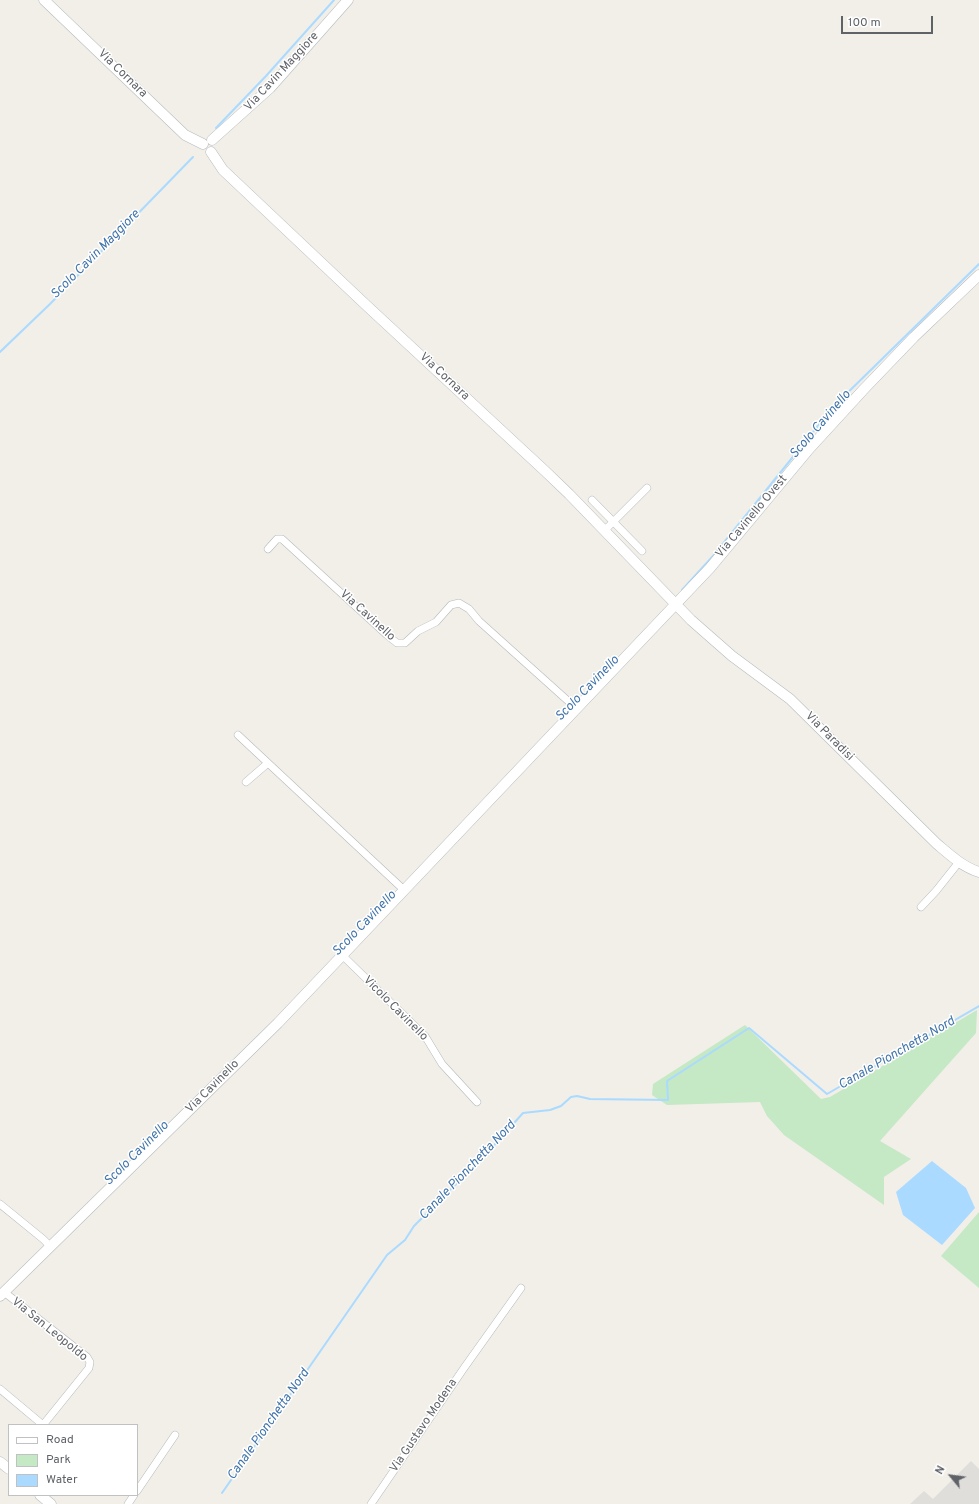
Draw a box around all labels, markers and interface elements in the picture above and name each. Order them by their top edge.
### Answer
scale bar [843,8,935,34]
text: 100 m [848,15,881,31]
street label: Via Cavin Maggiore [242,30,322,114]
street label: Via Cornara [94,47,150,101]
water label: Scolo Cavin Maggiore [48,207,144,303]
street label: Via Cornara [416,350,472,404]
water label: Scolo Cavinello [787,388,855,462]
street label: Via Cavinello Ovest [713,473,791,561]
street label: Via Cavinello [336,587,398,645]
water label: Scolo Cavinello [553,653,623,725]
street label: Via Paradisi [802,710,856,764]
water label: Scolo Cavinello [330,888,400,960]
street label: Vicolo Cavinello [360,974,430,1044]
water label: Canale Pionchetta Nord [836,1014,958,1094]
street label: Via Cavinello [183,1057,243,1117]
water label: Scolo Cavinello [101,1118,173,1190]
water label: Canale Pionchetta Nord [417,1118,519,1224]
street label: Via San Leopoldo [8,1295,90,1365]
water label: Canale Pionchetta Nord [225,1366,313,1484]
street label: Via Gustavo Modena [387,1376,461,1476]
legend [8,1424,138,1496]
text: Road [46,1432,74,1448]
text: Park [46,1452,71,1468]
north arrow [931,1456,971,1496]
text: N [932,1463,949,1477]
text: Water [46,1472,78,1488]

